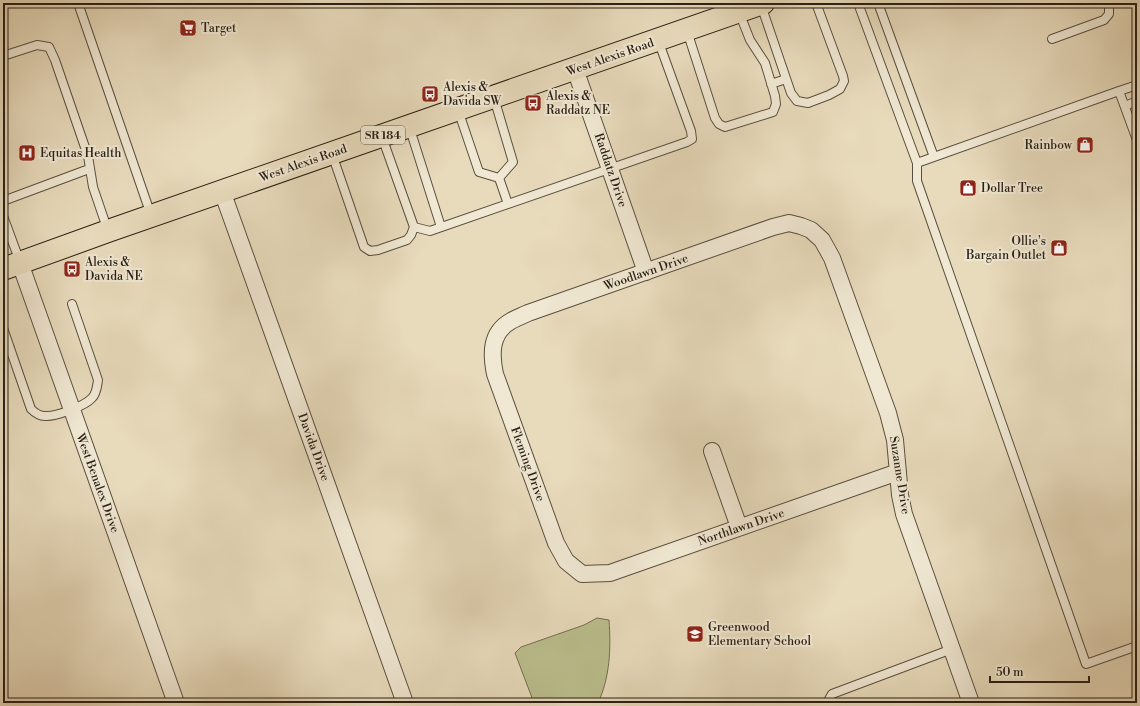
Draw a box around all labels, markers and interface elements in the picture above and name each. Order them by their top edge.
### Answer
supermarket icon: Target [178,18,198,38]
place label: Target [201,21,237,36]
street label: West Alexis Road [563,35,656,80]
place label: Alexis & Davida SW [442,80,502,109]
bus stop icon: Alexis & Davida SW [420,84,440,104]
place label: Alexis & Raddatz NE [545,89,610,118]
bus stop icon: Alexis & Raddatz NE [523,93,543,113]
road number: SR 184 [361,126,405,144]
street label: Raddatz Drive [591,131,630,209]
shop icon: Rainbow [1075,135,1095,155]
place label: Rainbow [1025,138,1073,153]
street label: West Alexis Road [256,141,349,186]
hospital icon: Equitas Health [17,143,37,163]
place label: Equitas Health [40,146,121,161]
shop icon: Dollar Tree [958,178,978,198]
place label: Dollar Tree [981,181,1043,196]
place label: Ollie's Bargain Outlet [965,234,1047,263]
shop icon: Ollie's Bargain Outlet [1049,238,1069,258]
street label: Woodlawn Drive [601,251,690,294]
place label: Alexis & Davida NE [84,255,143,284]
bus stop icon: Alexis & Davida NE [62,259,82,279]
street label: Davida Drive [294,411,333,483]
street label: Fleming Drive [507,425,548,504]
street label: West Benalex Drive [72,431,122,535]
street label: Suzanne Drive [886,435,913,515]
street label: Northlawn Drive [696,506,786,549]
place label: Greenwood Elementary School [708,620,812,649]
school or university icon: Greenwood Elementary School [685,624,705,644]
scale bar [990,658,1089,684]
text: 50 m [996,665,1024,680]

